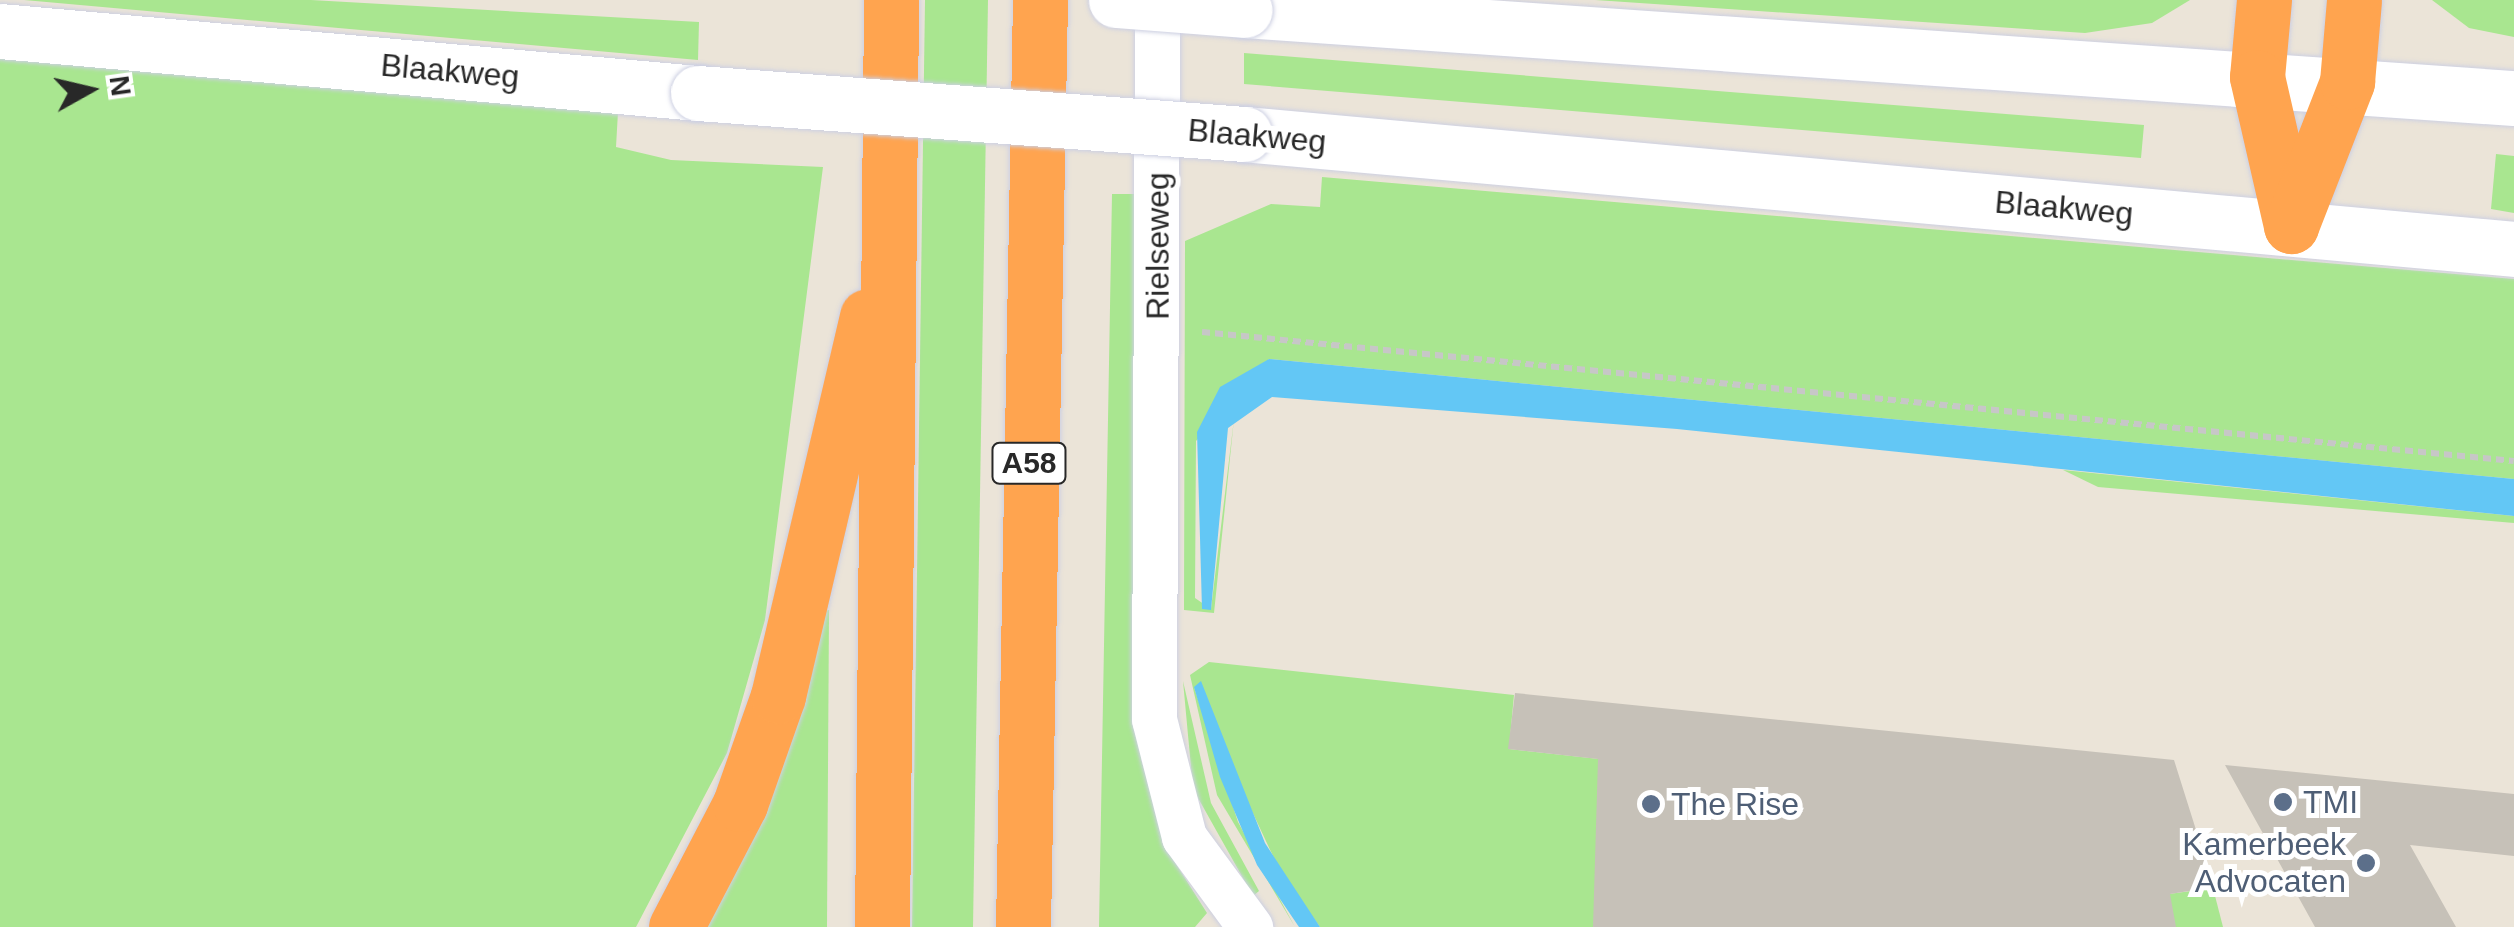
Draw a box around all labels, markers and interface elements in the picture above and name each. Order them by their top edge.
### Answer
north arrow [40,40,140,140]
street label: Blaakweg [379,46,521,96]
text: N [103,74,137,98]
street label: Blaakweg [1186,111,1328,161]
street label: Rielseweg [1139,172,1177,320]
street label: Blaakweg [1993,183,2135,233]
road number: A58 [989,438,1069,488]
place label: TMI [2303,783,2358,821]
place label: The Rise [1671,785,1799,823]
marker: TMI [2272,791,2294,813]
marker: The Rise [1640,793,1662,815]
place label: Kamerbeek Advocaten [2182,826,2346,901]
marker: Kamerbeek Advocaten [2355,852,2377,874]

